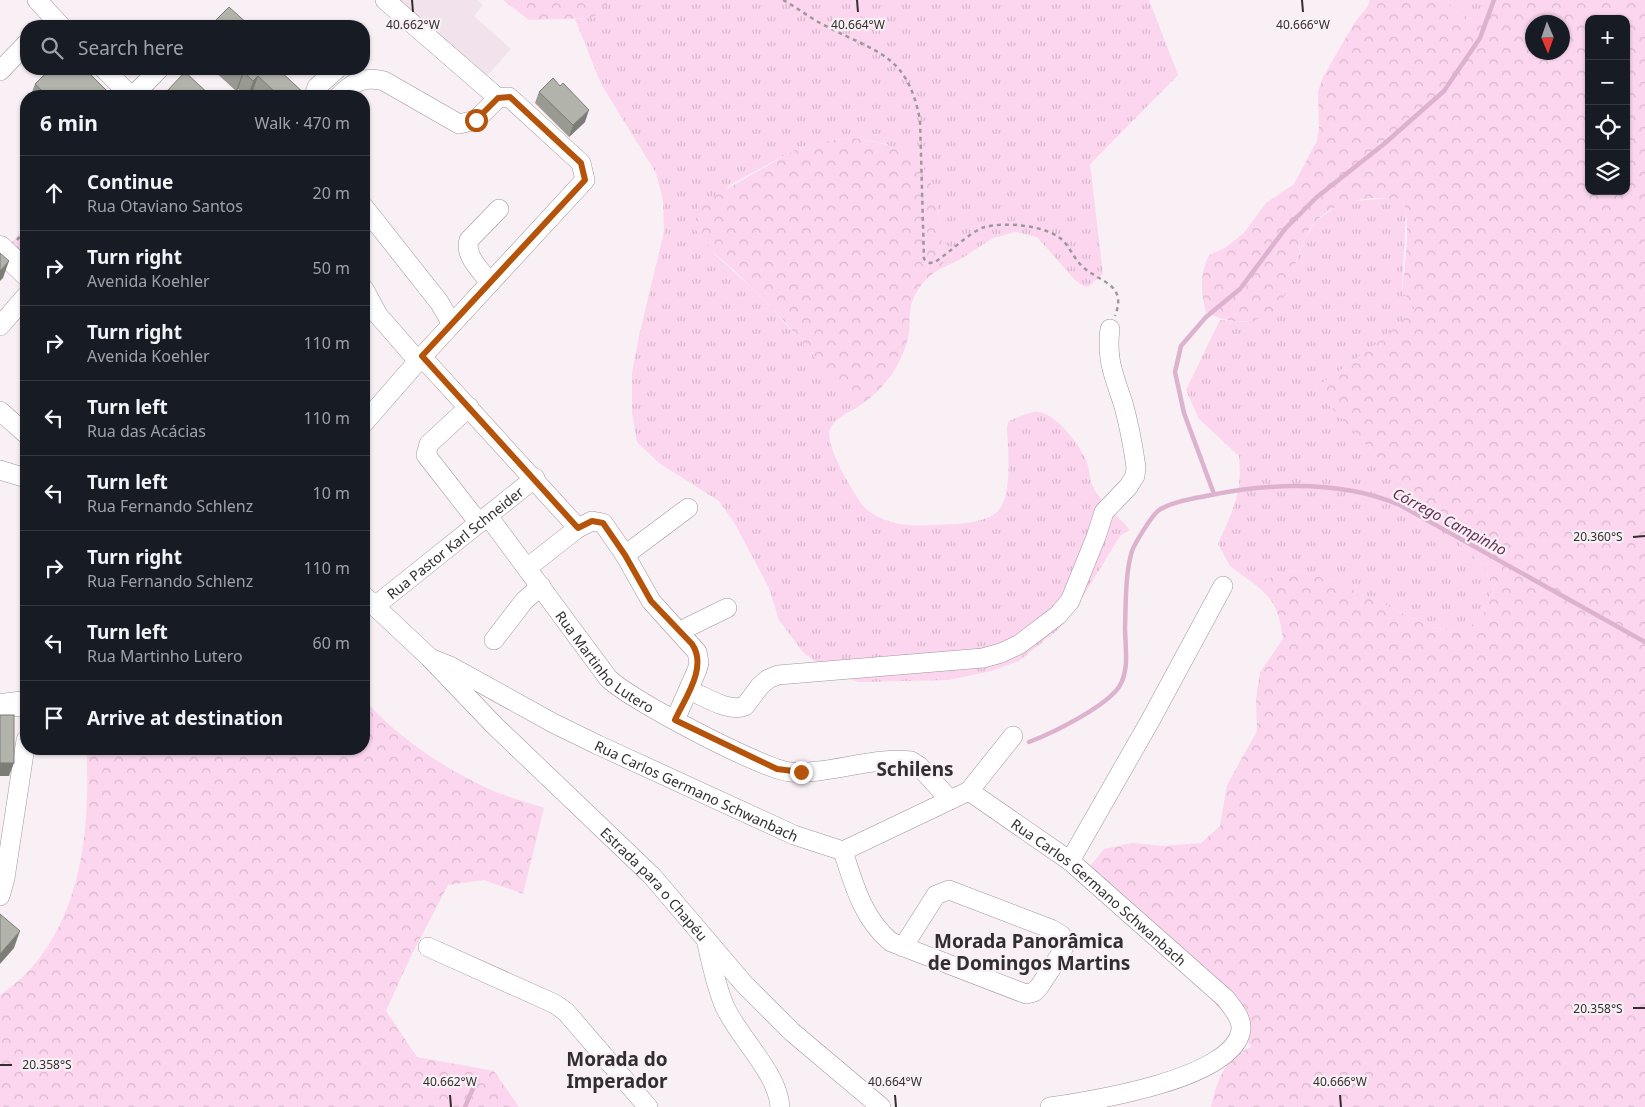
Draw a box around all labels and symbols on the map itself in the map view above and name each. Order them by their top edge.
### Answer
north arrow [1525,15,1570,60]
text: 40.662°W [386,16,440,33]
text: 40.664°W [831,16,885,33]
text: 40.666°W [1276,16,1330,33]
route start [465,109,488,132]
street label: Rua Pastor Karl Schneider [382,482,527,603]
water label: Córrego Campinho [1390,483,1510,559]
text: 20.360°S [1573,528,1623,545]
street label: Rua Martinho Lutero [552,607,658,717]
street label: Rua Carlos Germano Schwanbach [592,735,802,845]
district label: Schilens [876,756,954,782]
route end [790,761,813,784]
street label: Rua Carlos Germano Schwanbach [1008,814,1191,969]
street label: Estrada para o Chapéu [597,823,712,944]
district label: Morada Panorâmica de Domingos Martins [928,928,1130,976]
text: 20.358°S [1573,1000,1623,1017]
district label: Morada do Imperador [566,1046,668,1094]
text: 20.358°S [22,1056,72,1073]
text: 40.662°W [423,1073,477,1090]
text: 40.664°W [868,1073,922,1090]
text: 40.666°W [1313,1073,1367,1090]

